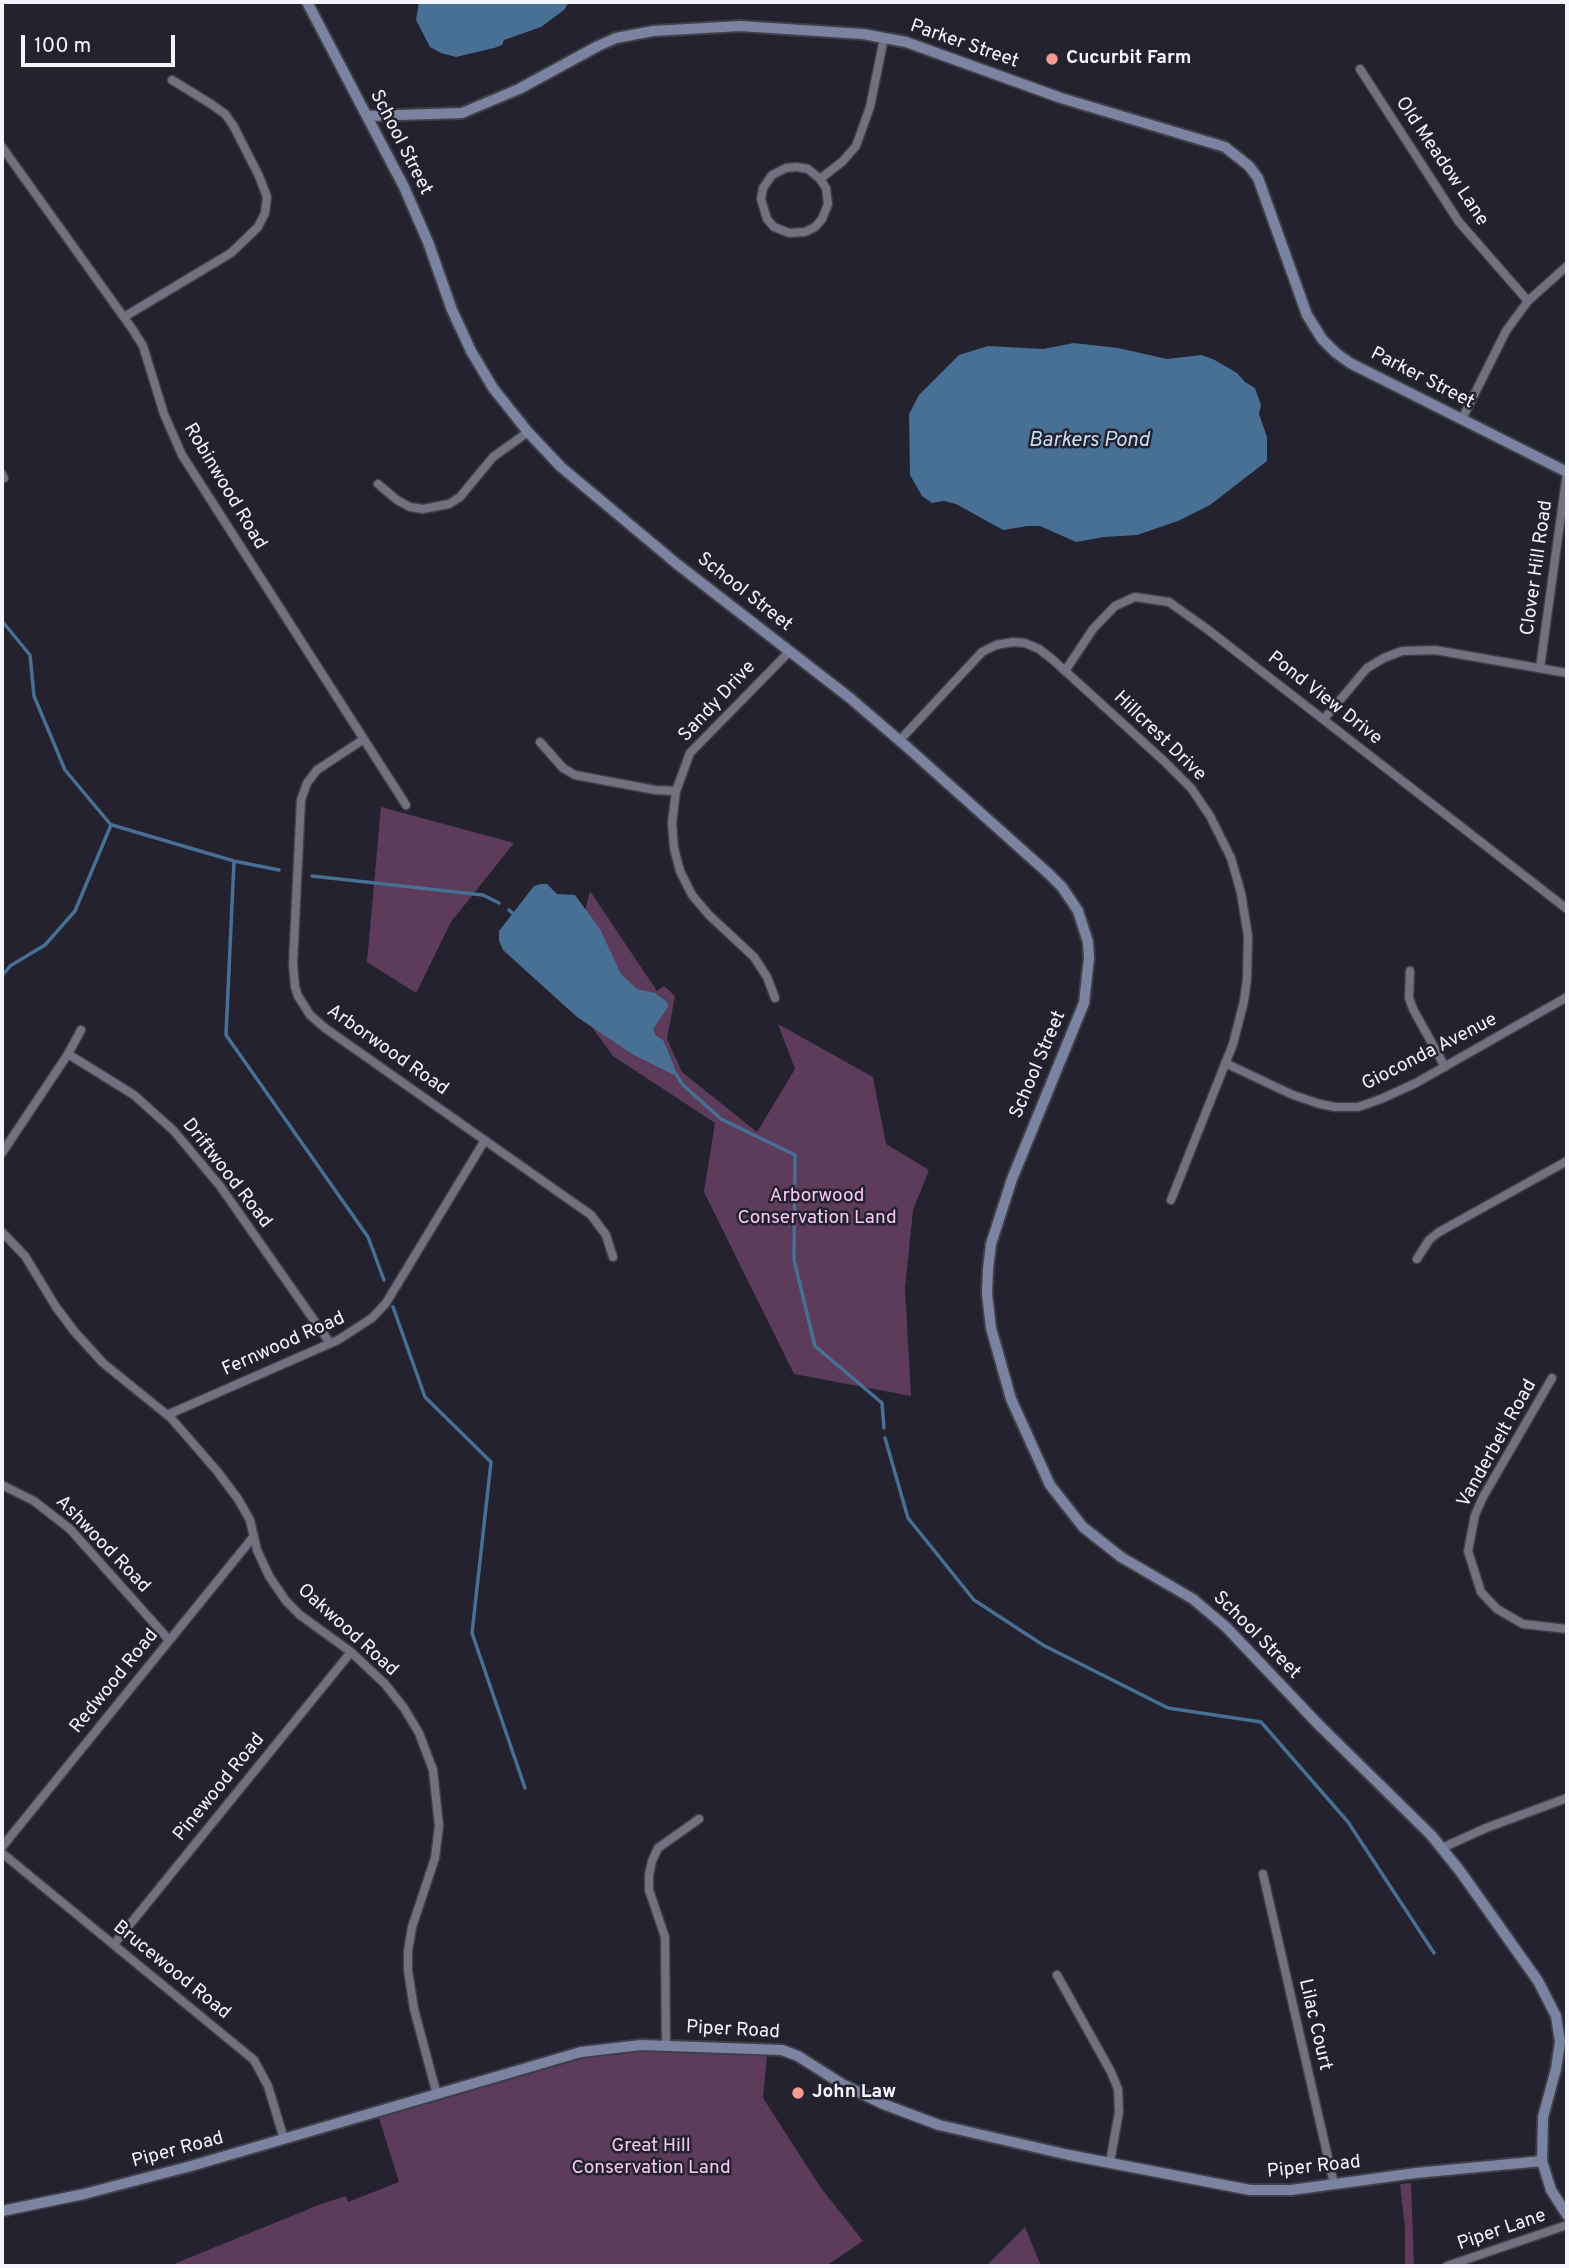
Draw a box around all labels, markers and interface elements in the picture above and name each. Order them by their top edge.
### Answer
street label: Parker Street [907,16,1021,74]
scale bar [24,21,178,65]
text: 100 m [34,33,91,60]
place label: Cucurbit Farm [1066,48,1191,70]
marker: Cucurbit Farm [1044,51,1060,67]
street label: School Street [364,87,436,199]
street label: Old Meadow Lane [1389,93,1493,231]
street label: Parker Street [1366,343,1478,415]
street label: Robinwood Road [177,420,271,554]
water label: Barkers Pond [1029,429,1149,455]
street label: Clover Hill Road [1517,499,1559,637]
street label: School Street [692,549,796,637]
street label: Pond View Drive [1262,647,1386,751]
street label: Sandy Drive [675,657,761,747]
street label: Hillcrest Drive [1108,687,1210,787]
street label: Arborwood Road [322,1001,452,1101]
street label: School Street [1006,1008,1072,1122]
street label: Gioconda Avenue [1359,1009,1501,1097]
street label: Driftwood Road [176,1115,276,1233]
park label: Arborwood Conservation Land [737,1186,897,1230]
street label: Fernwood Road [219,1308,349,1382]
street label: Vanderbelt Road [1453,1376,1543,1512]
street label: Ashwood Road [50,1492,154,1598]
street label: Oakwood Road [292,1580,402,1682]
street label: School Street [1207,1587,1305,1685]
street label: Redwood Road [66,1625,164,1739]
street label: Pinewood Road [170,1729,270,1847]
street label: Brucewood Road [108,1917,234,2025]
street label: Lilac Court [1292,1977,1336,2073]
street label: Piper Road [685,2017,781,2045]
place label: John Law [812,2082,896,2104]
marker: John Law [790,2085,806,2101]
street label: Piper Road [130,2128,226,2174]
park label: Great Hill Conservation Land [571,2136,731,2180]
street label: Piper Road [1266,2152,1362,2184]
street label: Piper Lane [1455,2205,1549,2257]

